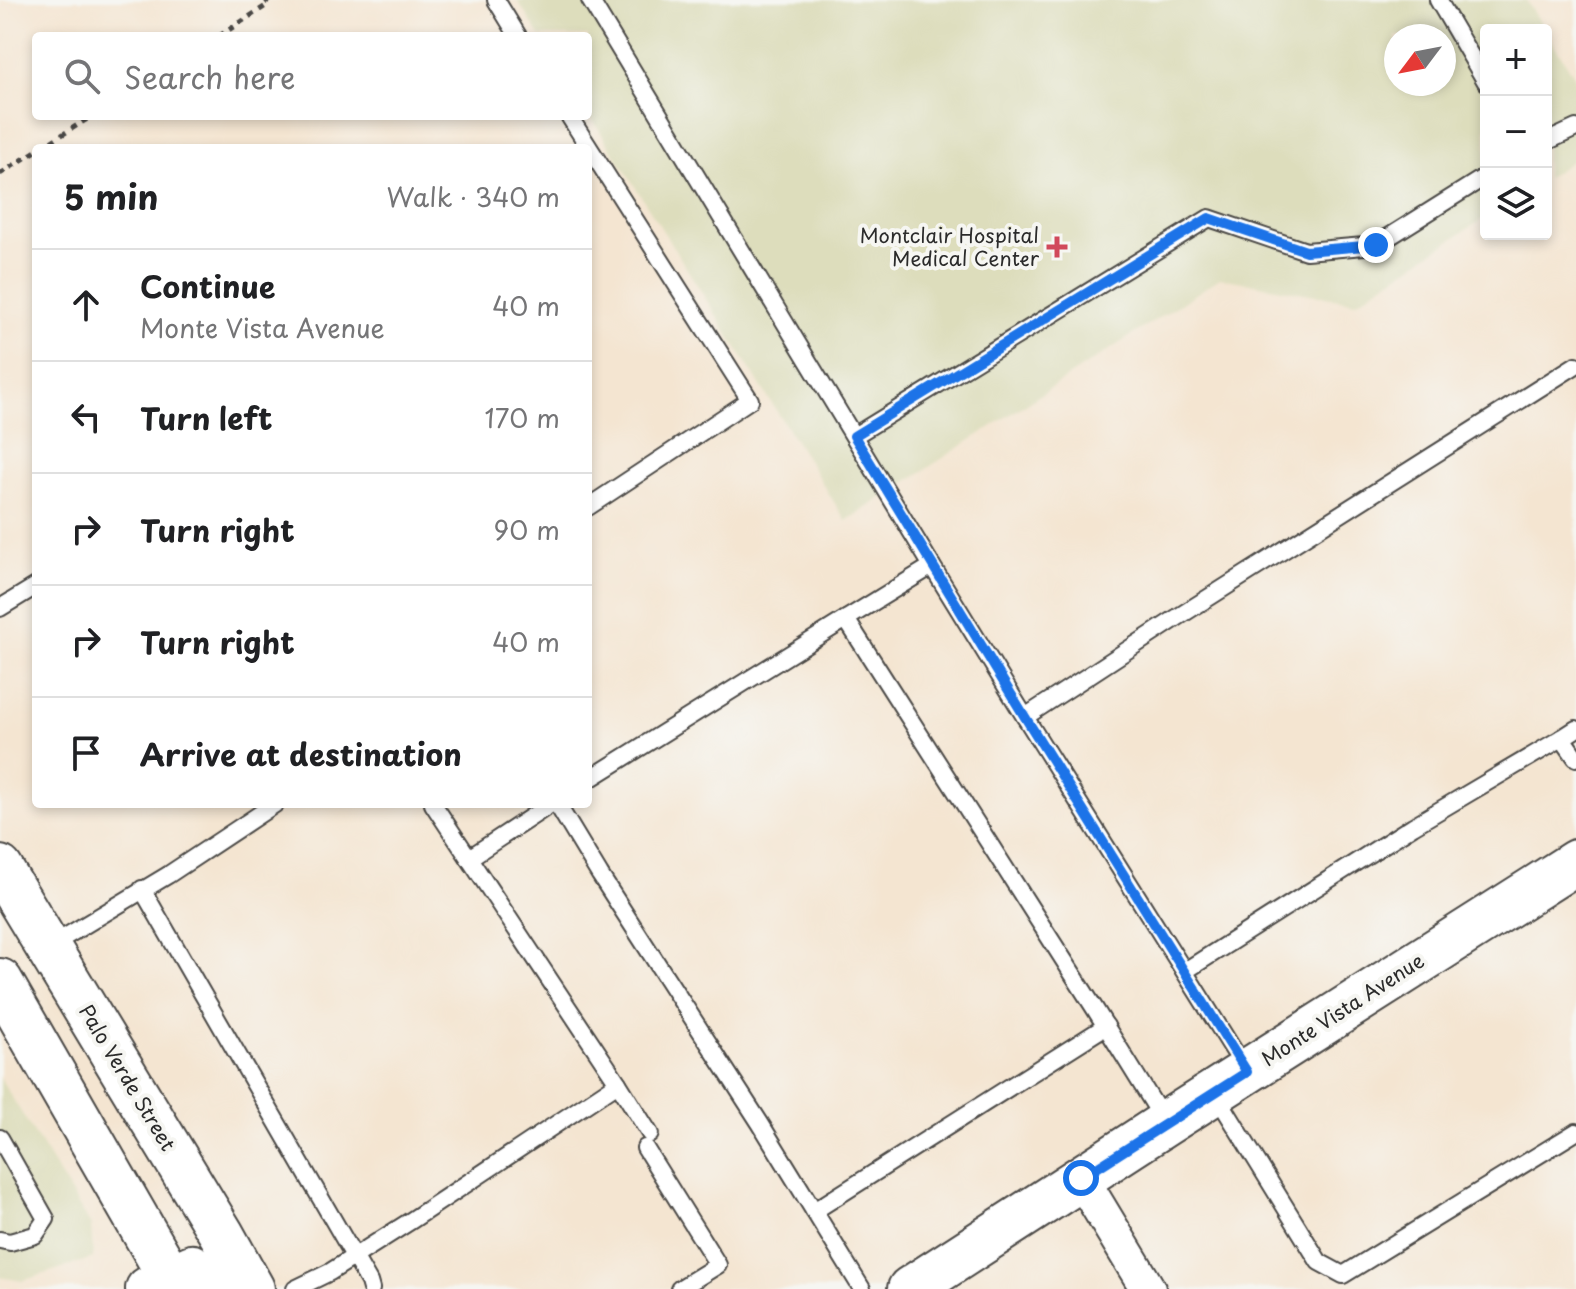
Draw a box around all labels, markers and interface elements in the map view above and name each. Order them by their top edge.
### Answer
north arrow [1384,24,1456,96]
map controls [1480,24,1552,240]
button: + [1480,24,1552,96]
search box [32,32,592,120]
icon: search [60,54,104,98]
text: Search here [124,54,296,99]
button: − [1480,96,1552,168]
button: layers [1480,168,1552,240]
text: 5 min [64,170,158,222]
text: Walk · 340 m [387,177,560,216]
place label: Montclair Hospital Medical Center [860,220,1040,273]
route end [1358,227,1394,263]
marker: Montclair Hospital Medical Center [1046,236,1068,258]
text: Continue [140,263,275,308]
icon: ahead [64,283,108,327]
text: 40 m [492,286,560,325]
text: Monte Vista Avenue [140,308,385,347]
icon: left [64,395,108,439]
text: Turn left [140,395,272,440]
text: 170 m [485,398,560,437]
icon: right [64,507,108,551]
text: Turn right [140,507,295,552]
text: 90 m [493,510,560,549]
icon: right [64,619,108,663]
text: Turn right [140,619,295,664]
text: 40 m [492,622,560,661]
icon: arrive [64,731,108,775]
text: Arrive at destination [140,731,462,776]
street label: Monte Vista Avenue [1255,945,1430,1073]
street label: Palo Verde Street [72,999,184,1156]
route start [1063,1160,1099,1196]

